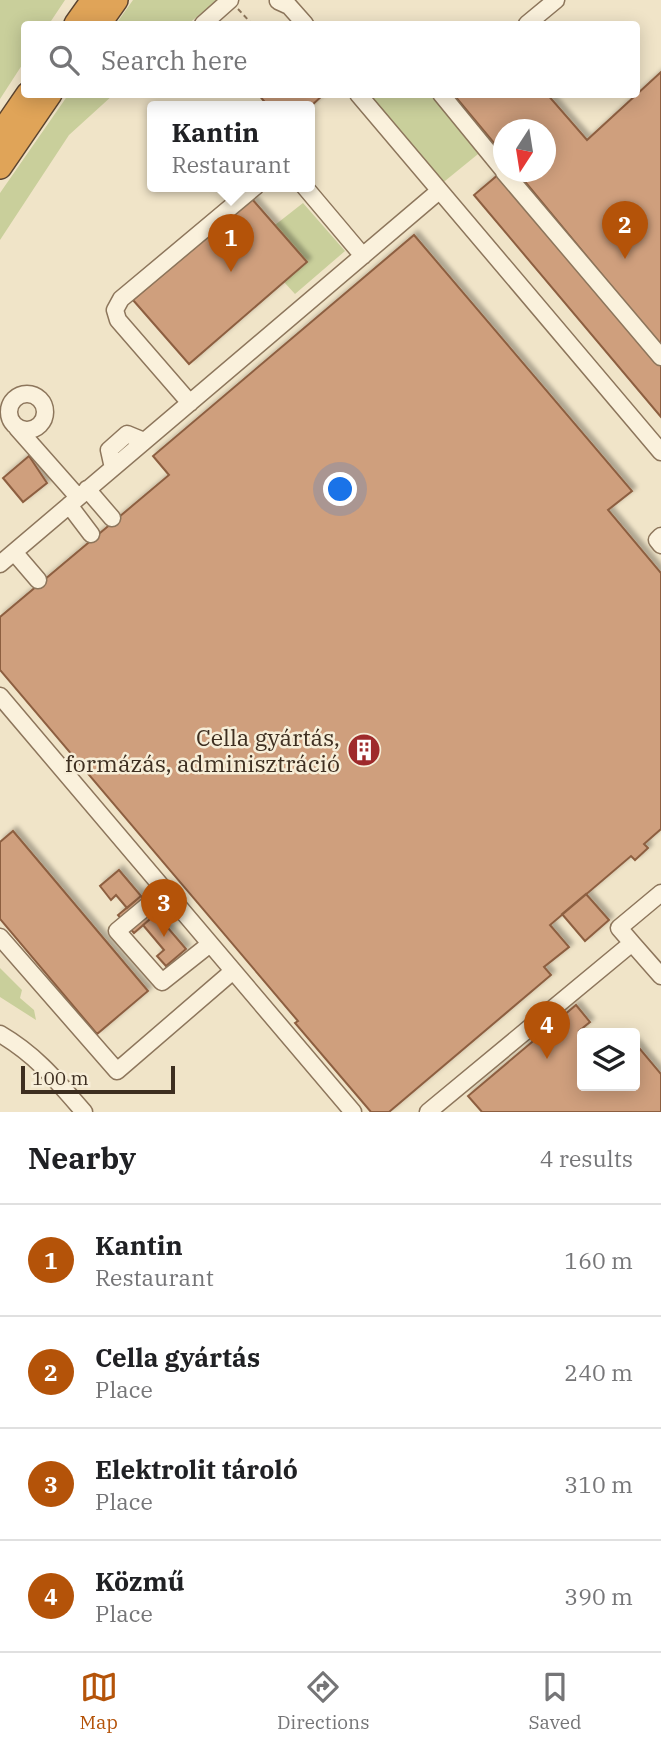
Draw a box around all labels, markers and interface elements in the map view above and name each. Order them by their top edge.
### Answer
search box [21,21,640,98]
icon: search [45,41,83,79]
text: Search here [101,43,247,77]
popup [147,101,315,192]
text: Kantin [172,115,259,149]
north arrow [493,119,556,182]
text: Restaurant [172,149,290,179]
pin: 2 [602,201,648,259]
pin: 1 [208,214,254,272]
your location [323,472,357,506]
place label: Cella gyártás, formázás, adminisztráció [65,722,340,778]
building icon: Cella gyártás, formázás, adminisztráció [345,731,383,769]
pin: 3 [141,879,187,937]
pin: 4 [524,1001,570,1059]
map controls [577,1028,640,1091]
button: layers [577,1028,640,1091]
scale bar [21,1063,175,1095]
text: 100 m [32,1066,89,1090]
text: Nearby [28,1138,136,1177]
text: 4 results [540,1143,633,1173]
text: Kantin [95,1228,183,1262]
text: 1 [44,1245,58,1275]
text: 160 m [564,1245,633,1275]
text: Restaurant [95,1262,214,1292]
text: Cella gyártás [95,1340,260,1374]
text: 2 [44,1357,58,1387]
text: 240 m [564,1357,633,1387]
text: Place [95,1374,153,1404]
text: Elektrolit tároló [95,1452,298,1486]
text: 3 [44,1469,58,1499]
text: 310 m [564,1469,633,1499]
text: Place [95,1486,153,1516]
text: Közmű [95,1564,185,1598]
text: 4 [44,1581,58,1611]
text: 390 m [564,1581,633,1611]
text: Place [95,1598,153,1628]
tab: Map [79,1668,118,1734]
tab: Directions [277,1668,370,1734]
tab: Saved [528,1668,582,1734]

